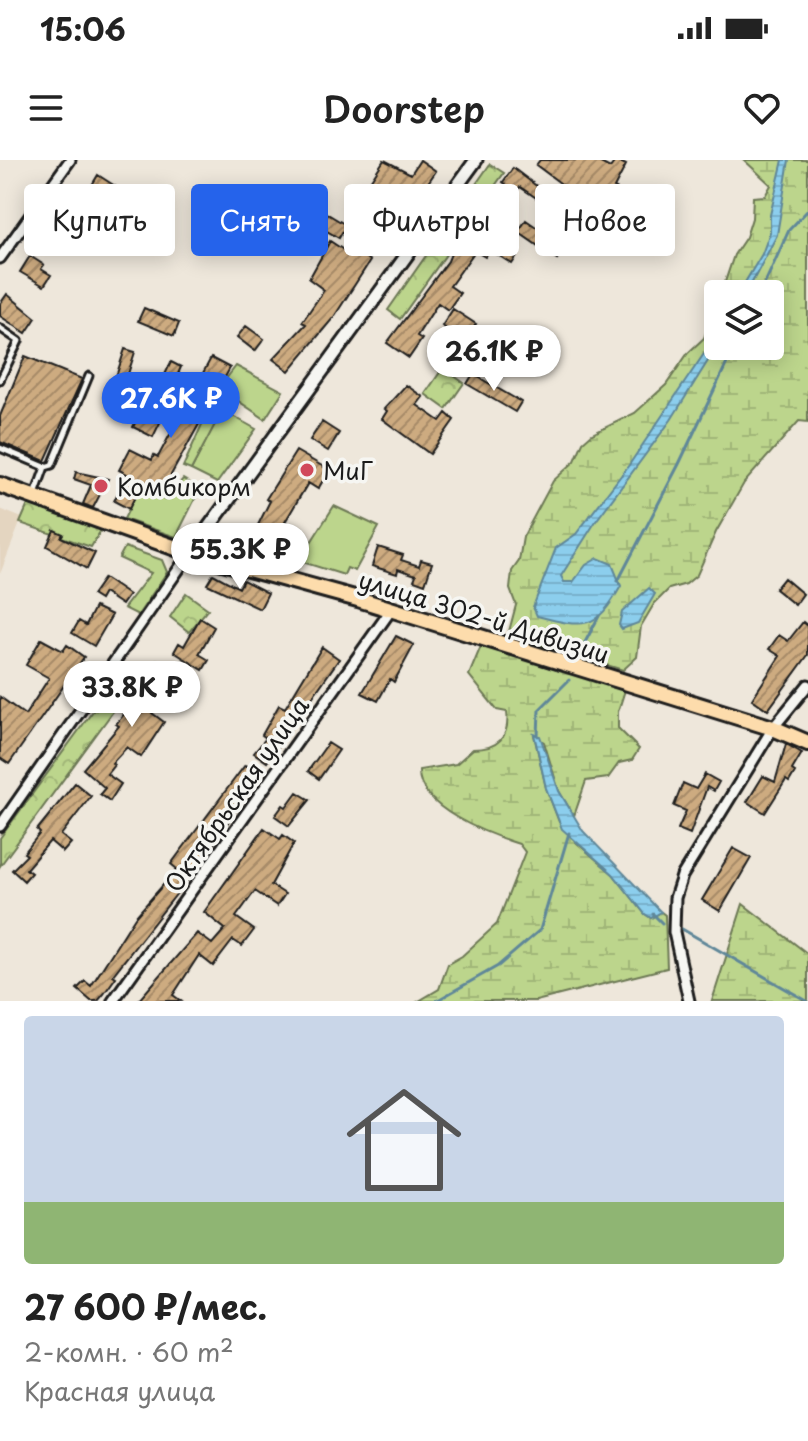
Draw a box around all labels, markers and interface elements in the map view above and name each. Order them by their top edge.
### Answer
text: 15:06 [40,6,126,51]
text: Doorstep [323,81,485,135]
icon: menu [24,86,68,130]
icon: heart [740,86,784,130]
chip: Купить [24,184,175,256]
chip: Снять [191,184,328,256]
chip: Фильтры [344,184,519,256]
chip: Новое [535,184,675,256]
map controls [704,280,784,360]
button: layers [704,280,784,360]
pin: 26.1K ₽ [420,325,568,393]
text: 26.1K ₽ [445,331,543,370]
pin: 27.6K ₽ [97,372,245,440]
text: 27.6K ₽ [120,378,222,417]
place label: МиГ [323,452,374,488]
marker: МиГ [298,461,316,479]
place label: Комбикорм [117,468,251,504]
marker: Комбикорм [92,477,110,495]
pin: 55.3K ₽ [166,523,314,591]
text: 55.3K ₽ [189,529,291,568]
street label: улица 302-й Дивизии [354,561,614,671]
pin: 33.8K ₽ [58,661,206,729]
text: 33.8K ₽ [81,667,183,706]
street label: Октябрьская улица [155,689,317,899]
icon: home [332,1068,476,1212]
text: 27 600 ₽/мес. [24,1280,267,1332]
text: 2-комн. · 60 m² [24,1332,234,1371]
text: Красная улица [24,1371,215,1410]

